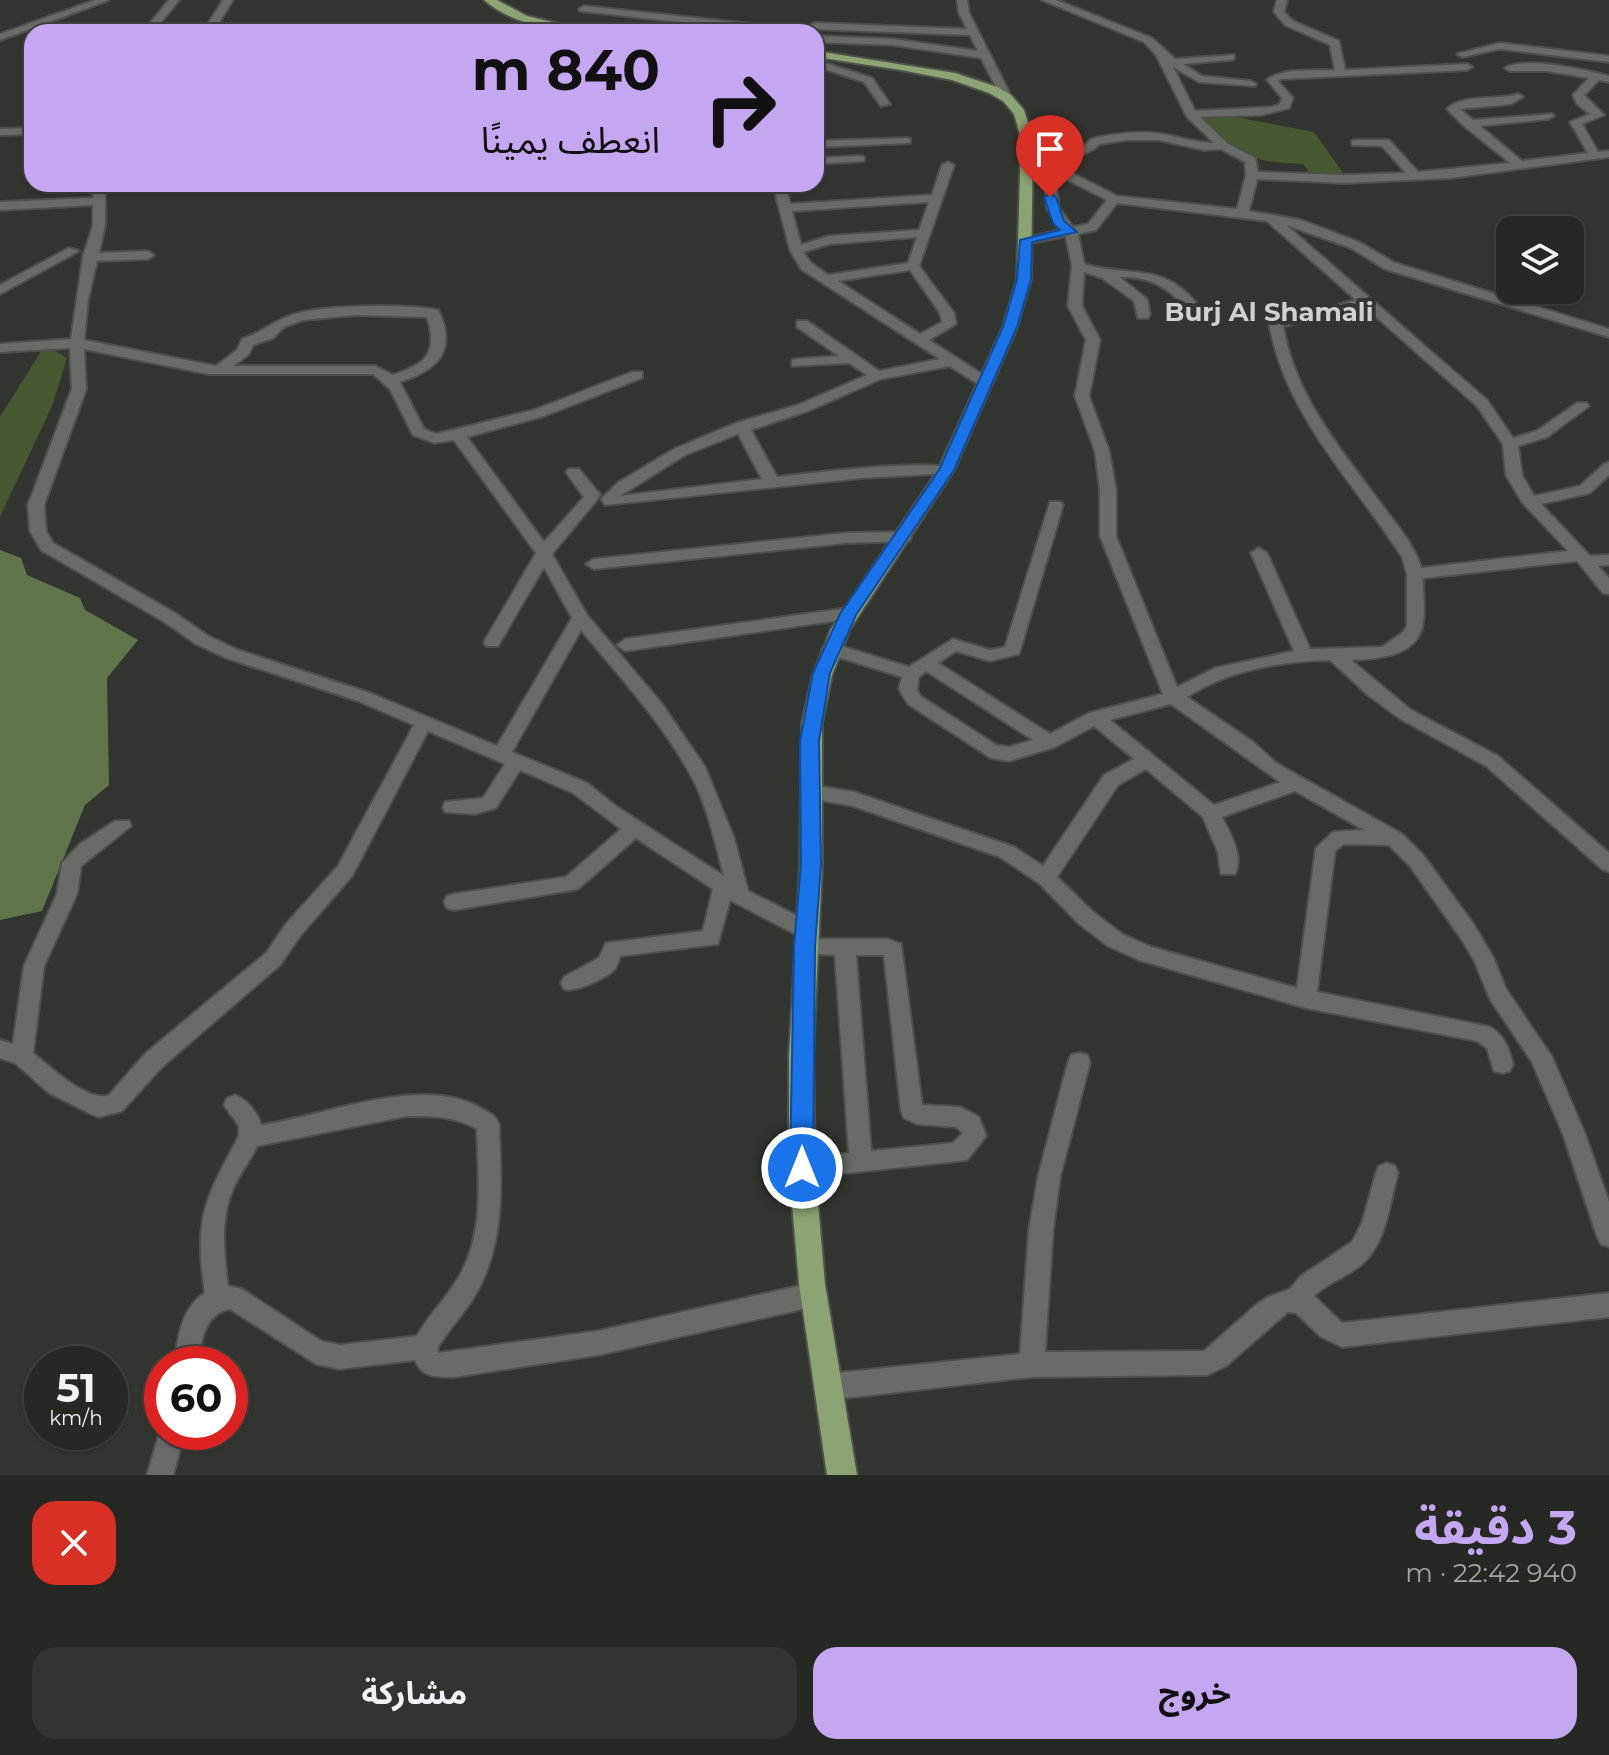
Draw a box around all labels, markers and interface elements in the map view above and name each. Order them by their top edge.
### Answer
text: 840 m [472,36,660,104]
icon: right [688,56,792,160]
pin [1016,115,1084,197]
text: انعطف يمينًا [481,118,660,162]
icon: arrive [1028,127,1072,171]
map controls [1496,216,1584,304]
button: layers [1496,216,1584,304]
district label: Burj Al Shamali [1165,296,1373,328]
position arrow [760,1126,844,1210]
speed limit sign: 60 [144,1346,248,1450]
text: 51 [56,1363,96,1412]
text: km/h [49,1406,103,1430]
text: 3 دقيقة [1414,1498,1577,1556]
button: close [32,1501,116,1585]
text: 940 m · 22:42 [1405,1557,1577,1589]
button: مشاركة [32,1647,797,1739]
button: خروج [813,1647,1577,1739]

